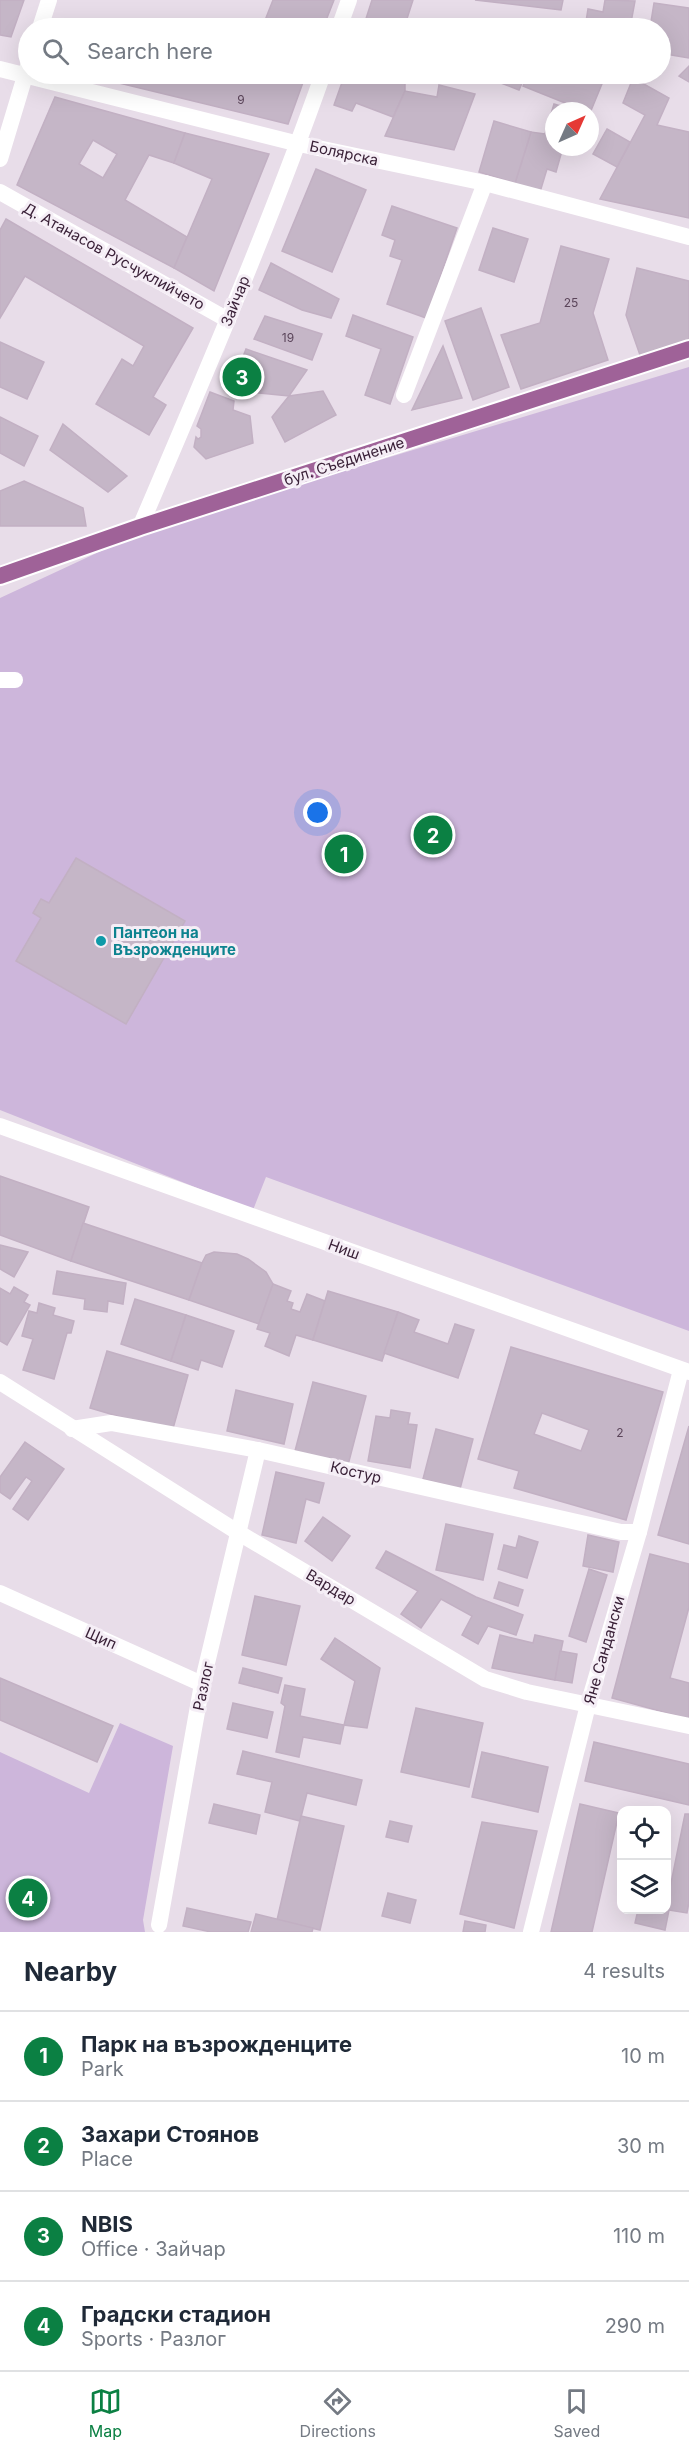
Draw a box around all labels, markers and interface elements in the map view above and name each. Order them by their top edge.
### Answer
search box [18,18,671,84]
icon: search [39,35,72,68]
text: Search here [87,38,213,64]
house number: 9 [237,92,245,107]
north arrow [545,102,599,156]
street label: Болярска [308,136,380,170]
street label: Д. Атанасов Русчуклийчето [20,198,208,314]
street label: Зайчар [216,273,254,329]
house number: 25 [564,295,578,310]
house number: 19 [282,330,294,345]
pin: 3 [222,354,262,400]
street label: бул. Съединение [281,433,407,489]
your location [303,798,332,827]
pin: 2 [414,812,452,858]
pin: 1 [324,832,364,876]
place label: Пантеон на Възрожденците [113,923,236,959]
marker: Пантеон на Възрожденците [94,934,108,948]
street label: Ниш [326,1235,362,1263]
house number: 2 [616,1425,624,1440]
street label: Костур [329,1457,383,1487]
street label: Вардар [303,1565,359,1609]
street label: Яне Сандански [579,1594,629,1706]
street label: Щип [82,1623,120,1653]
street label: Разлог [189,1659,218,1712]
map controls [617,1806,671,1914]
button: locate [617,1806,671,1860]
button: layers [617,1860,671,1914]
pin: 4 [9,1876,48,1920]
text: Nearby [24,1956,117,1987]
text: 4 results [583,1959,665,1983]
text: Парк на възрожденците [81,2031,352,2057]
text: 1 [39,2044,48,2068]
text: 10 m [621,2044,665,2068]
text: Park [81,2057,124,2081]
text: Захари Стоянов [81,2121,259,2147]
text: 2 [37,2134,50,2158]
text: 30 m [617,2134,665,2158]
text: Place [81,2147,133,2171]
text: NBIS [81,2211,133,2237]
text: 3 [37,2224,50,2248]
text: 110 m [613,2224,665,2248]
text: Office · Зайчар [81,2237,226,2261]
text: Градски стадион [81,2301,271,2327]
text: 4 [37,2314,50,2338]
text: 290 m [605,2314,665,2338]
text: Sports · Разлог [81,2327,226,2351]
tab: Map [89,2385,122,2441]
tab: Directions [300,2385,376,2441]
tab: Saved [553,2385,600,2441]

